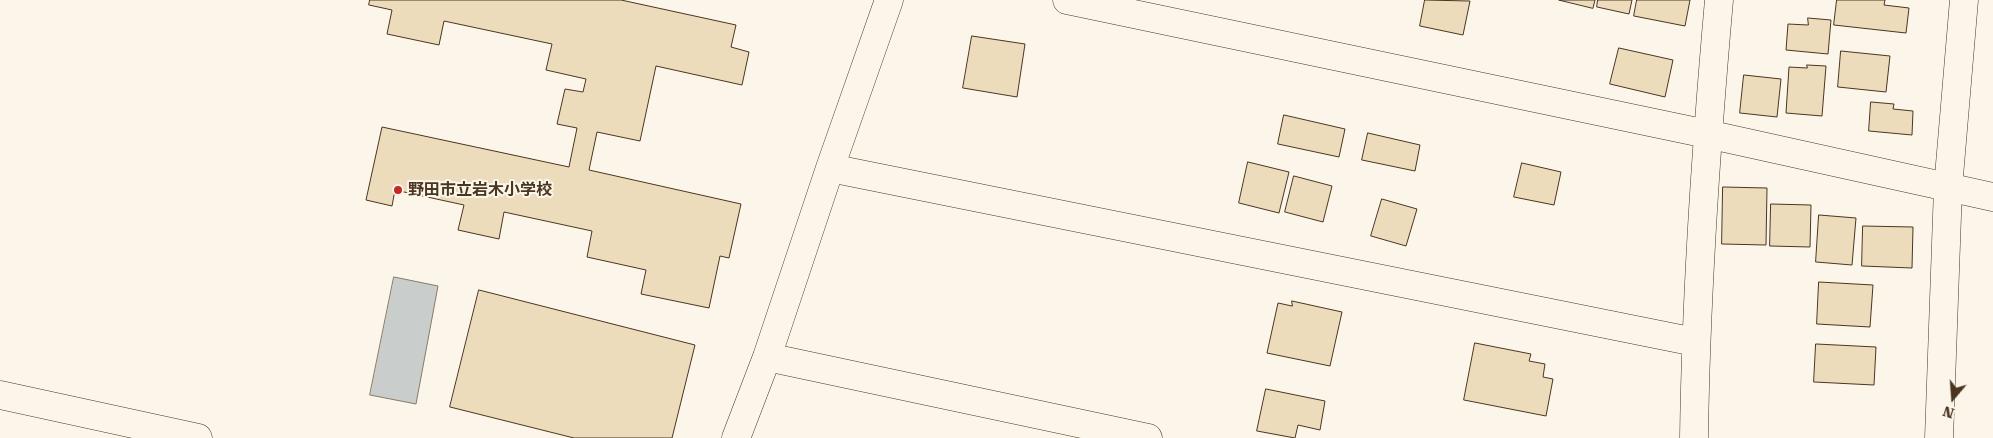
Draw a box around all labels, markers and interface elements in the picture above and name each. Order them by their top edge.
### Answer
place label: 野田市立岩木小学校 [408,180,552,200]
marker: 野田市立岩木小学校 [392,184,404,196]
north arrow [1928,373,1978,423]
text: N [1941,403,1956,422]

